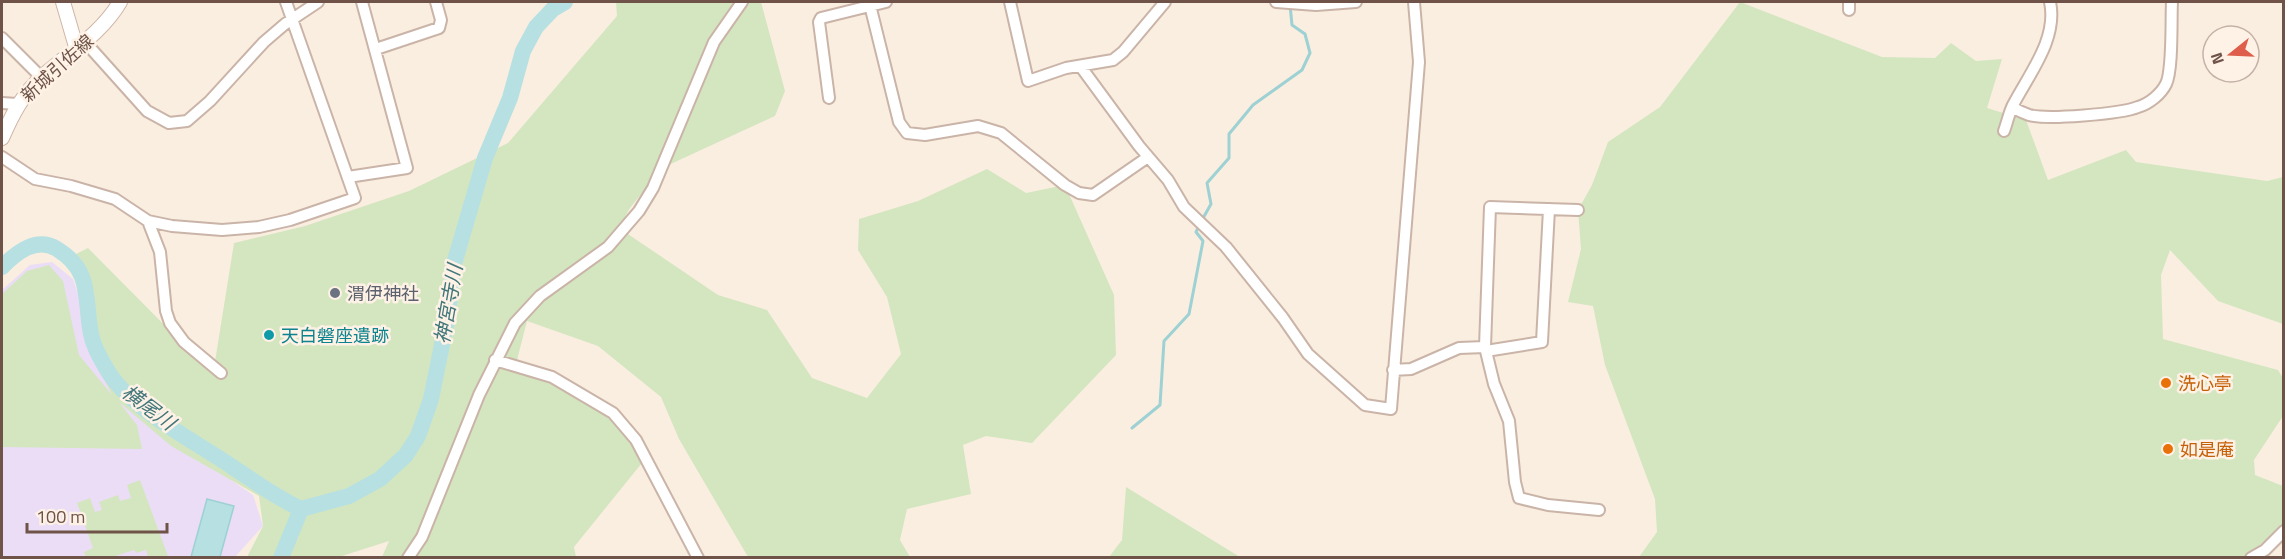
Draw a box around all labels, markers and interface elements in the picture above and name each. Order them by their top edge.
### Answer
north arrow [2201,24,2261,84]
street label: 新城引佐線 [15,28,99,108]
text: N [2204,50,2230,68]
water label: 神宮寺川 [426,260,471,346]
place label: 渭伊神社 [347,280,419,307]
marker: 渭伊神社 [328,286,342,300]
place label: 天白磐座遺跡 [281,322,389,349]
marker: 天白磐座遺跡 [262,328,276,342]
place label: 洗心亭 [2178,370,2232,397]
marker: 洗心亭 [2159,376,2173,390]
water label: 横尾川 [116,377,184,439]
place label: 如是庵 [2180,436,2234,463]
marker: 如是庵 [2161,442,2175,456]
scale bar [27,496,166,534]
text: 100 m [36,503,85,530]

